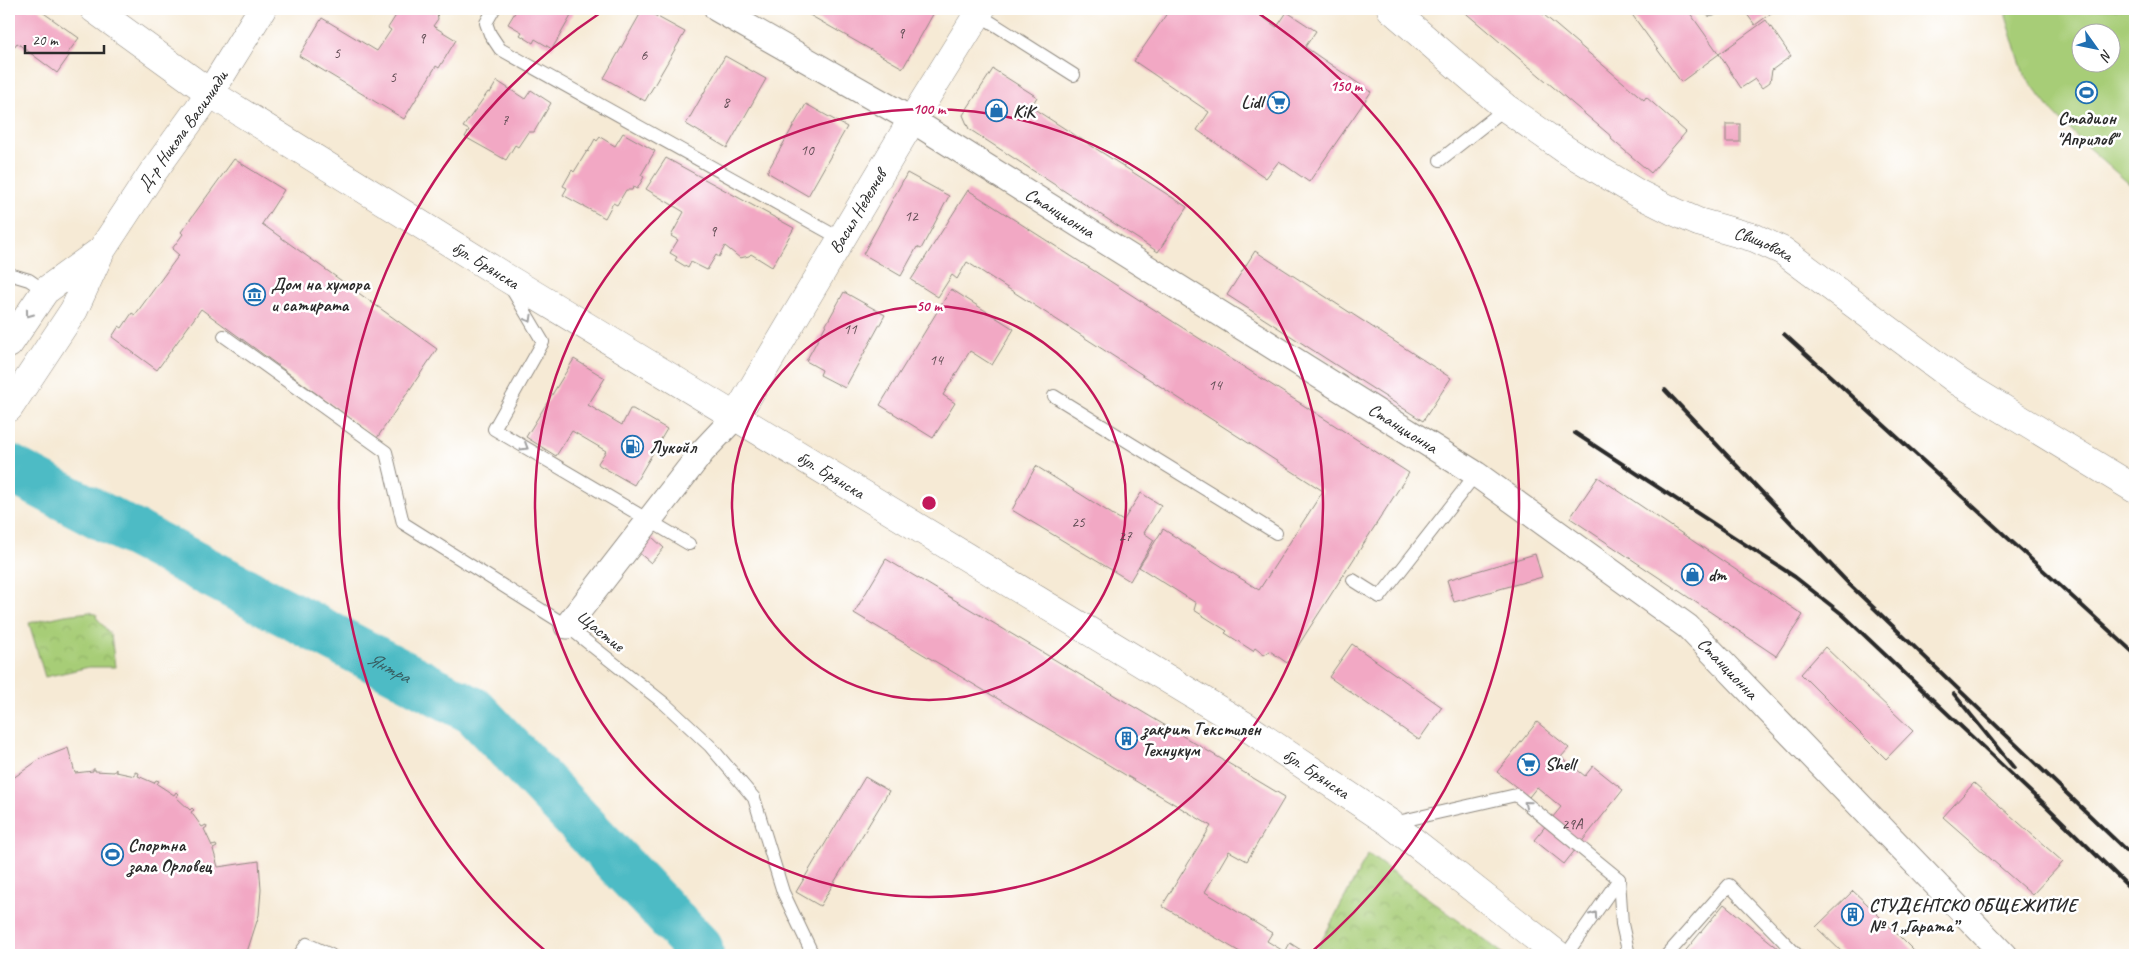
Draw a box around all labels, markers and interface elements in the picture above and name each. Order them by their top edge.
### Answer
scale bar [25,22,104,54]
north arrow [2072,22,2122,72]
house number: 9 [898,24,906,43]
house number: 9 [419,29,427,48]
text: 20 m [32,31,59,50]
house number: 5 [334,44,342,63]
house number: 6 [641,46,649,65]
text: N [2096,47,2116,65]
street label: Д-р Никола Василиади [133,65,233,195]
house number: 5 [390,68,398,87]
text: 150 m [1330,77,1364,96]
sports icon: Стадион "Априлов" [2075,81,2099,105]
supermarket icon: Lidl [1267,90,1291,114]
place label: Lidl [1241,91,1267,113]
house number: 8 [723,93,731,112]
shop icon: KiK [985,99,1009,123]
text: 100 m [913,100,947,119]
place label: KiK [1013,100,1038,122]
place label: Стадион "Априлов" [2057,107,2121,150]
house number: 7 [502,111,510,130]
house number: 10 [800,141,815,160]
street label: Васил Неделчев [824,163,893,257]
street label: Станционна [1021,183,1100,243]
house number: 12 [904,207,919,226]
house number: 9 [710,222,718,241]
street label: Свищовска [1732,222,1799,267]
street label: бул. Брянска [448,236,525,295]
place label: Дом на хумора и сатирата [271,273,371,316]
museum icon: Дом на хумора и сатирата [243,282,267,306]
text: 50 m [916,297,943,316]
one-way arrow [26,308,35,317]
one-way arrow [523,314,533,323]
house number: 11 [843,320,858,339]
house number: 14 [929,351,944,370]
house number: 14 [1208,376,1223,395]
street label: Станционна [1364,398,1443,459]
fuel station icon: Лукойл [621,435,645,459]
place label: Лукойл [649,436,698,458]
one-way arrow [520,441,529,451]
street label: бул. Брянска [793,446,870,504]
centre of rings [920,494,938,512]
house number: 25 [1071,513,1086,532]
house number: 27 [1118,527,1133,546]
shop icon: dm [1680,563,1704,587]
place label: dm [1708,564,1727,586]
street label: Щастие [573,606,630,657]
street label: Станционна [1693,633,1763,705]
water label: Янтра [363,646,416,690]
place label: закрит Текстилен Технукум [1140,718,1263,761]
building icon: закрит Текстилен Технукум [1114,727,1138,751]
street label: бул. Брянска [1279,743,1355,804]
supermarket icon: Shell [1517,752,1541,776]
place label: Shell [1545,753,1579,775]
one-way arrow [1524,801,1533,810]
house number: 29A [1561,815,1584,834]
place label: Спортна зала Орловец [126,834,213,878]
sports icon: Спортна зала Орловец [100,843,124,867]
place label: СТУДЕНТСКО ОБЩЕЖИТИЕ № 1 „Гарата” [1869,894,2079,937]
building icon: СТУДЕНТСКО ОБЩЕЖИТИЕ № 1 „Гарата” [1841,903,1865,927]
one-way arrow [1588,912,1597,921]

